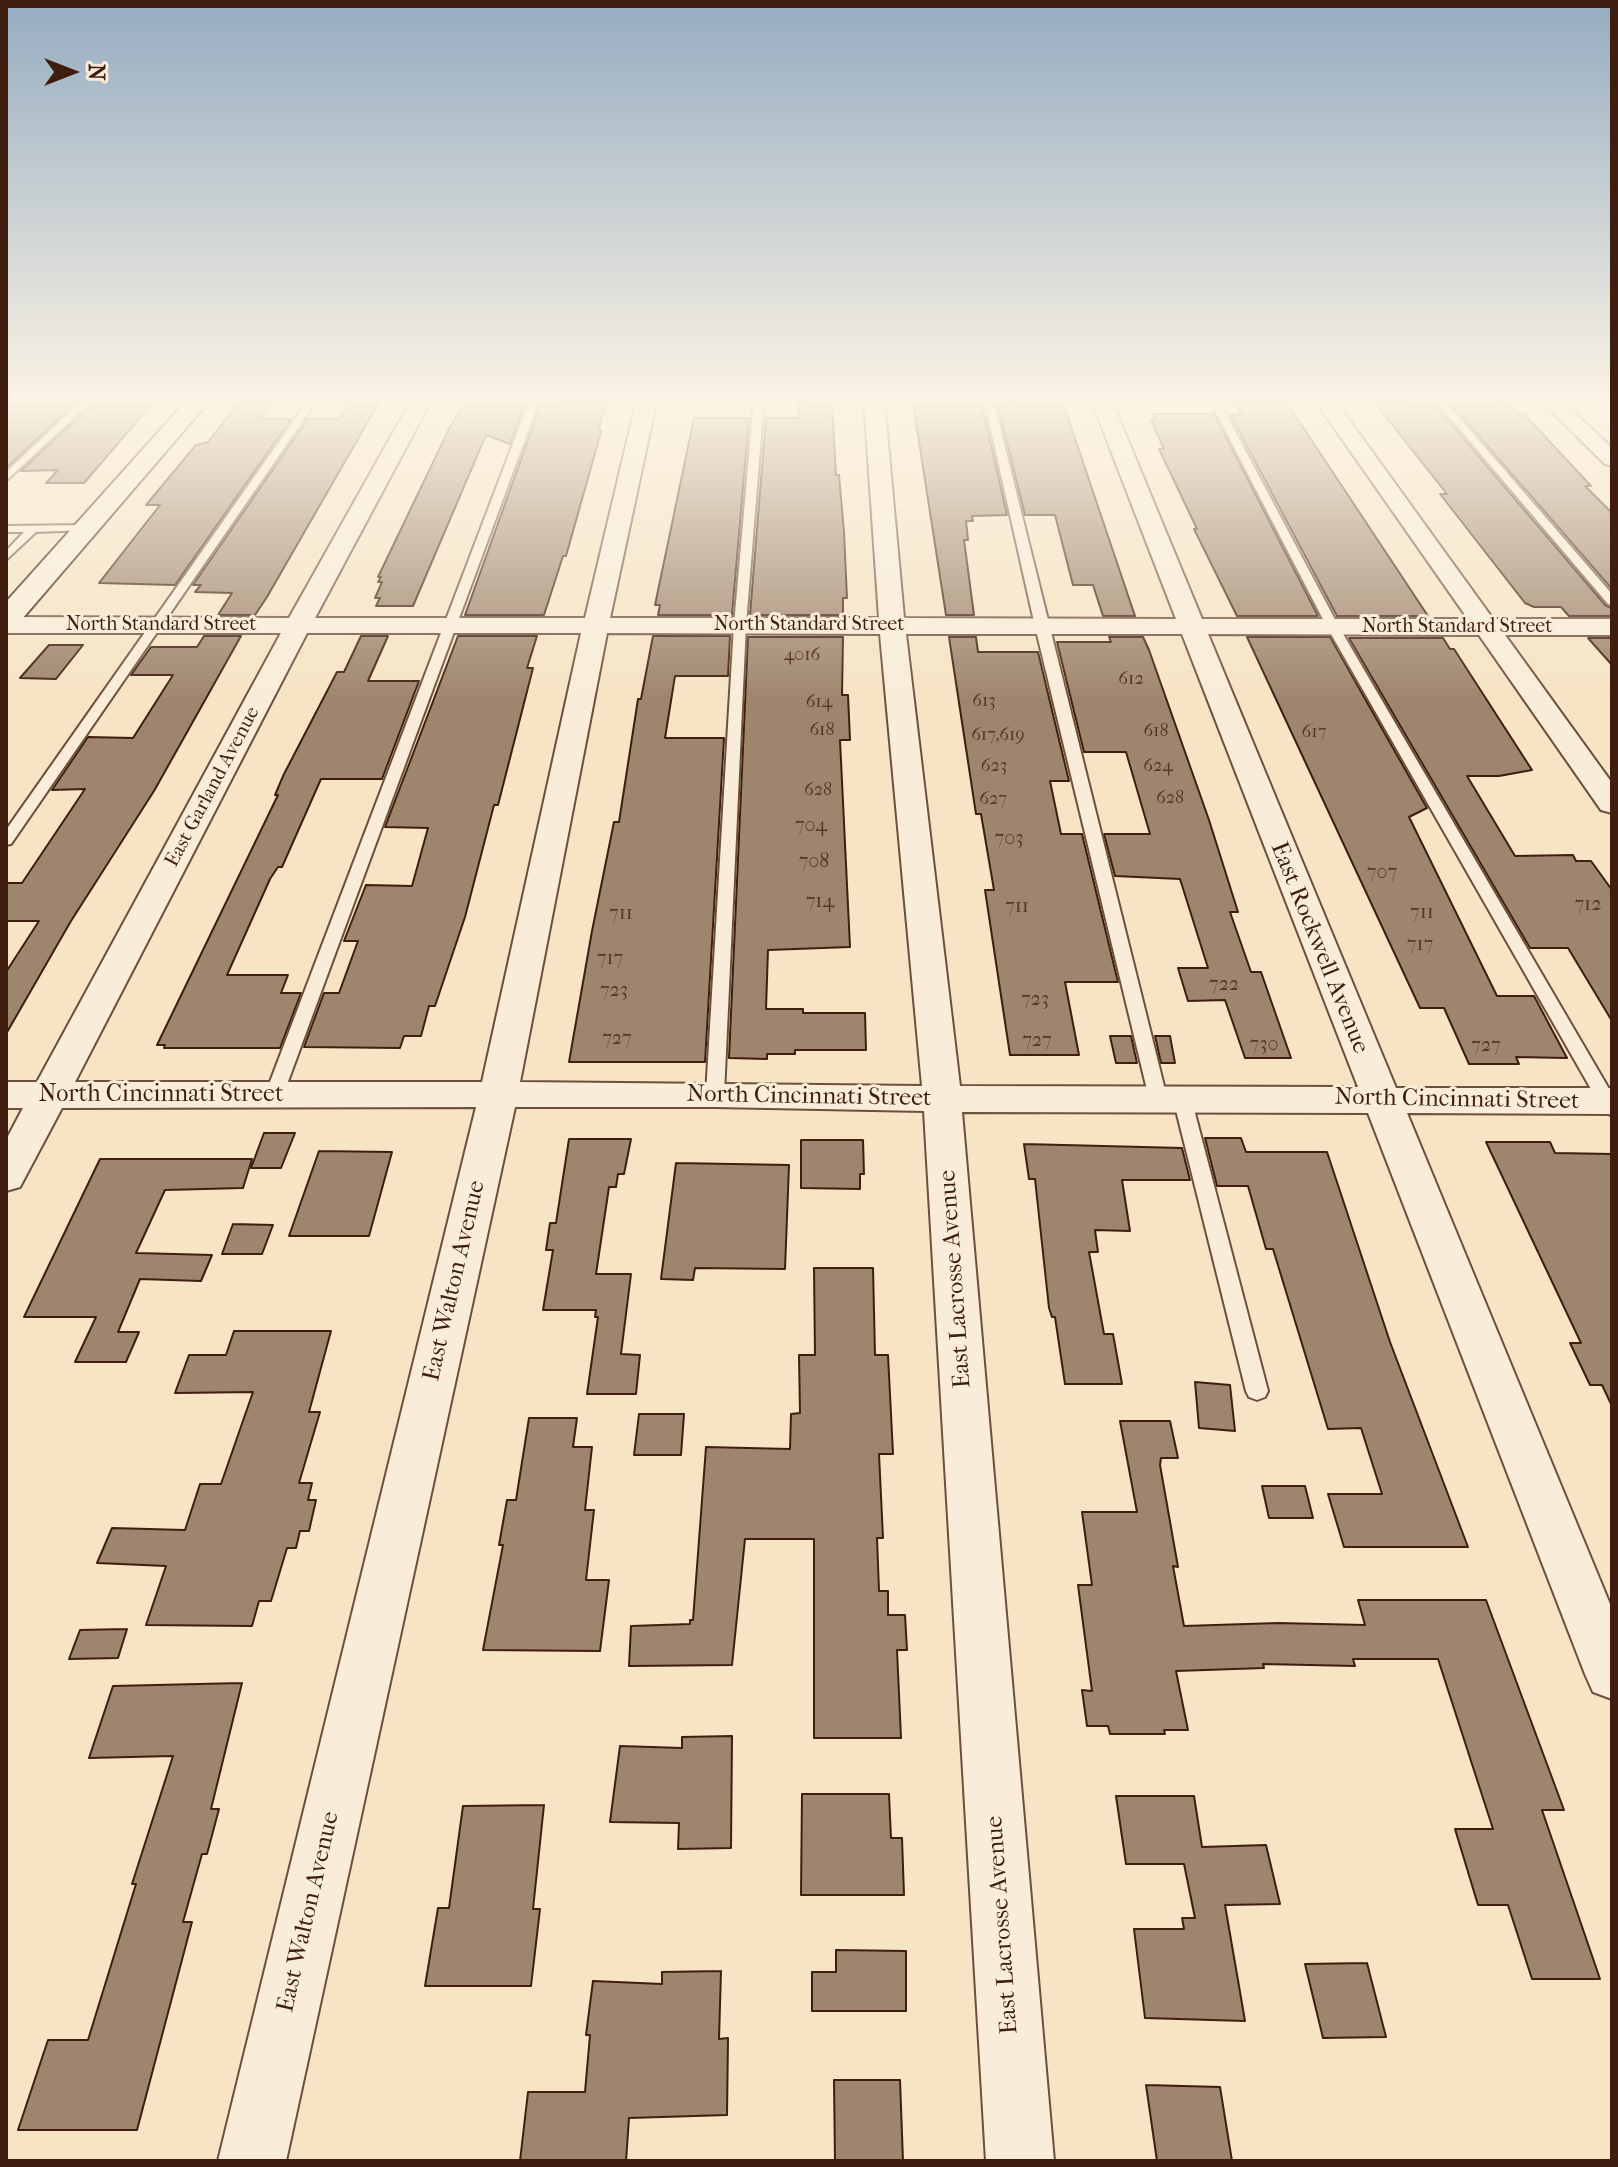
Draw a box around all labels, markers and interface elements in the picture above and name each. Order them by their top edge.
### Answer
north arrow [32,32,112,112]
text: N [83,64,109,80]
street label: North Standard Street [66,613,256,637]
street label: North Standard Street [714,613,904,637]
street label: North Standard Street [1362,615,1552,639]
house number: 4016 [784,645,820,667]
house number: 612 [1118,669,1144,691]
house number: 613 [972,691,996,713]
house number: 614 [806,692,832,714]
street label: East Garland Avenue [161,703,265,871]
house number: 618 [809,720,835,742]
house number: 618 [1143,721,1169,743]
house number: 617 [1302,722,1326,744]
house number: 617,619 [971,725,1025,747]
house number: 623 [981,756,1007,778]
house number: 624 [1143,756,1173,778]
house number: 628 [804,780,832,802]
house number: 628 [1156,788,1184,810]
house number: 627 [979,789,1007,811]
house number: 704 [795,814,827,838]
house number: 703 [995,827,1023,851]
street label: East Rockwell Avenue [1263,838,1375,1058]
house number: 708 [799,850,829,874]
house number: 707 [1367,861,1397,885]
house number: 714 [806,890,834,914]
house number: 712 [1574,893,1602,917]
house number: 711 [1005,895,1029,919]
house number: 711 [1410,901,1434,925]
house number: 711 [609,902,633,926]
house number: 717 [1407,933,1433,957]
house number: 717 [597,947,623,971]
house number: 722 [1209,973,1239,997]
house number: 723 [600,979,628,1003]
house number: 723 [1021,988,1049,1012]
house number: 727 [602,1027,632,1051]
house number: 727 [1022,1029,1052,1053]
house number: 730 [1250,1033,1278,1057]
house number: 727 [1471,1034,1501,1058]
street label: North Cincinnati Street [686,1080,932,1114]
street label: North Cincinnati Street [39,1081,283,1109]
street label: North Cincinnati Street [1334,1083,1580,1117]
street label: East Lacrosse Avenue [934,1169,978,1389]
street label: East Walton Avenue [418,1178,492,1384]
street label: East Walton Avenue [272,1809,346,2015]
street label: East Lacrosse Avenue [981,1815,1025,2035]

